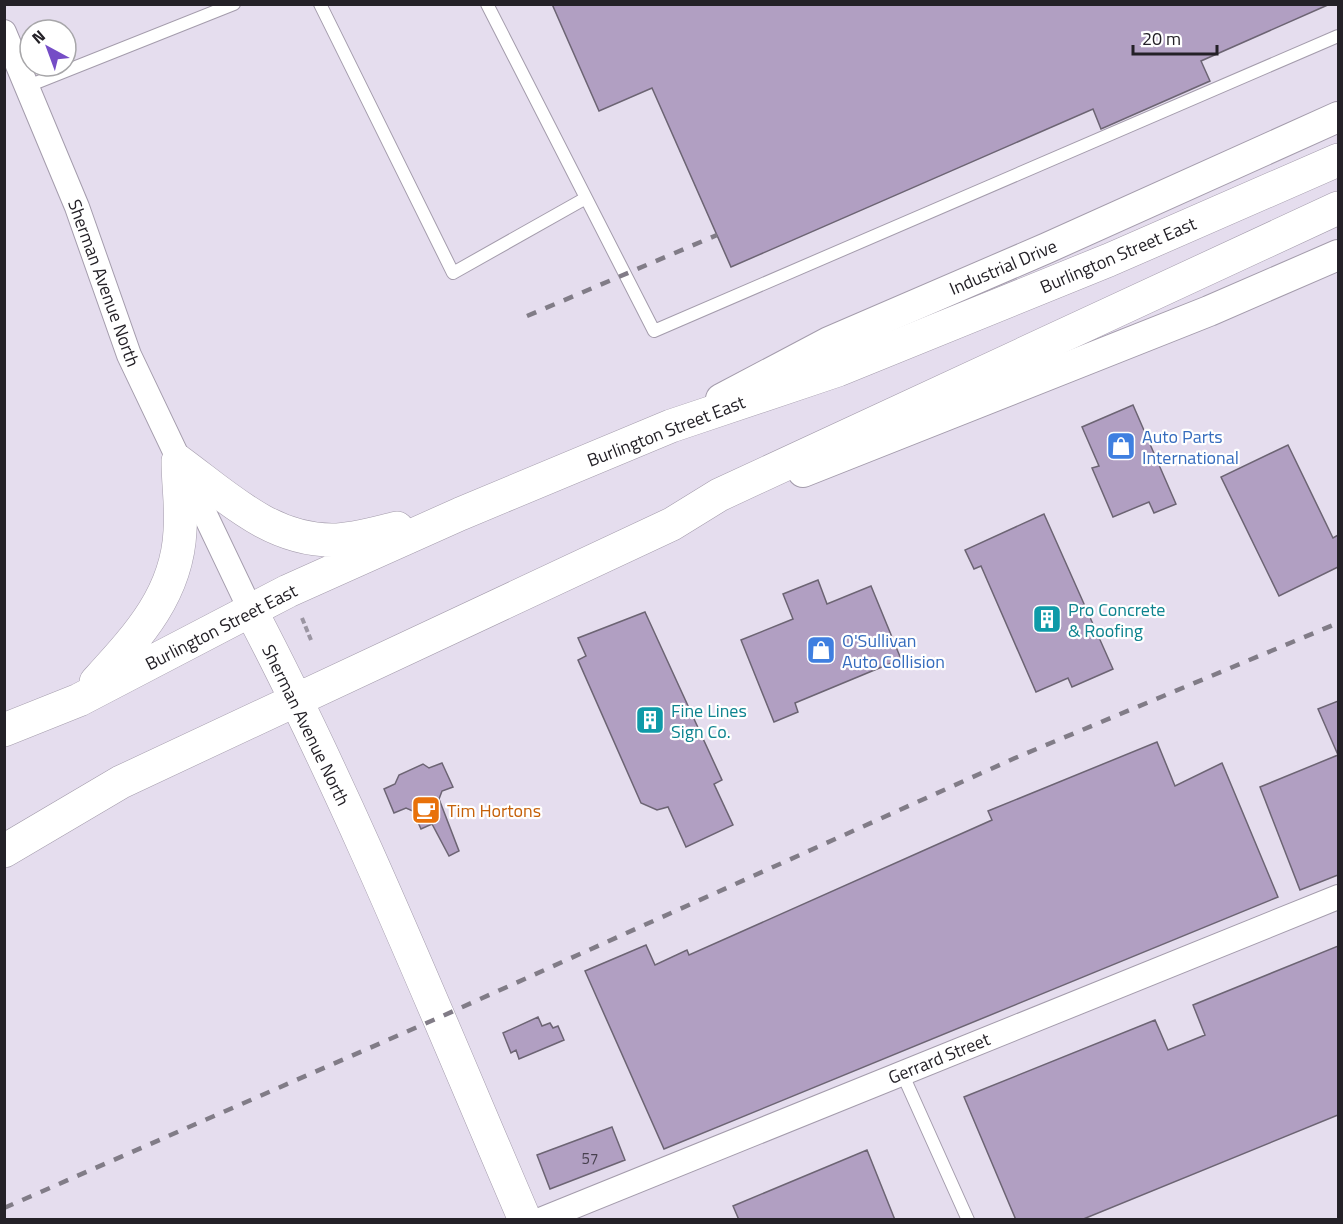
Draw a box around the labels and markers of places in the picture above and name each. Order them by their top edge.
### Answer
place label: Auto Parts International [1142,423,1239,471]
shop icon: Auto Parts International [1105,430,1137,462]
place label: Pro Concrete & Roofing [1068,596,1165,644]
building icon: Pro Concrete & Roofing [1031,603,1063,635]
place label: O'Sullivan Auto Collision [842,627,945,675]
shop icon: O'Sullivan Auto Collision [805,634,837,666]
place label: Fine Lines Sign Co. [671,697,747,745]
building icon: Fine Lines Sign Co. [634,704,666,736]
cafe icon: Tim Hortons [410,794,442,826]
place label: Tim Hortons [447,797,541,824]

